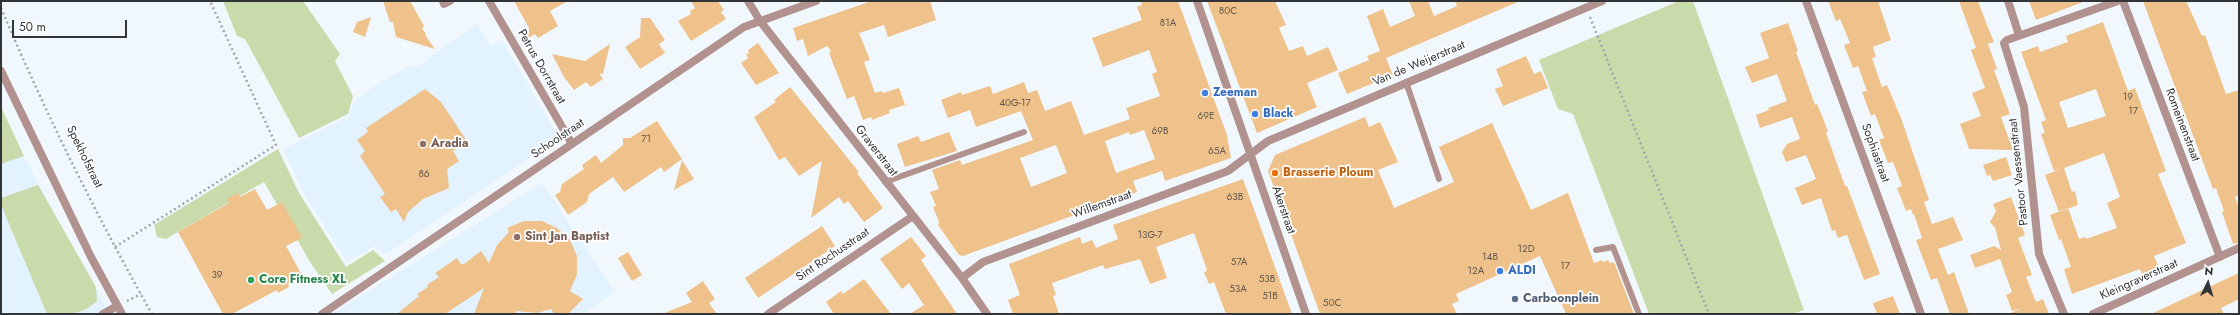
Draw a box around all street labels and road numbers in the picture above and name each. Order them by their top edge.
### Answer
street label: Petrus Dorrstraat [514,27,568,107]
street label: Van de Weijerstraat [1371,38,1467,90]
street label: Romeinenstraat [2161,86,2203,164]
street label: Schoolstraat [529,116,587,162]
street label: Pastoor Vaessenstraat [2006,118,2032,226]
street label: Sophiastraat [1858,122,1892,184]
street label: Graverstraat [852,123,900,179]
street label: Spekhofstraat [63,124,105,190]
street label: Akerstraat [1268,184,1298,236]
street label: Willemstraat [1070,188,1134,222]
street label: Sint Rochusstraat [794,225,872,285]
street label: Kleingraverstraat [2098,256,2180,304]

